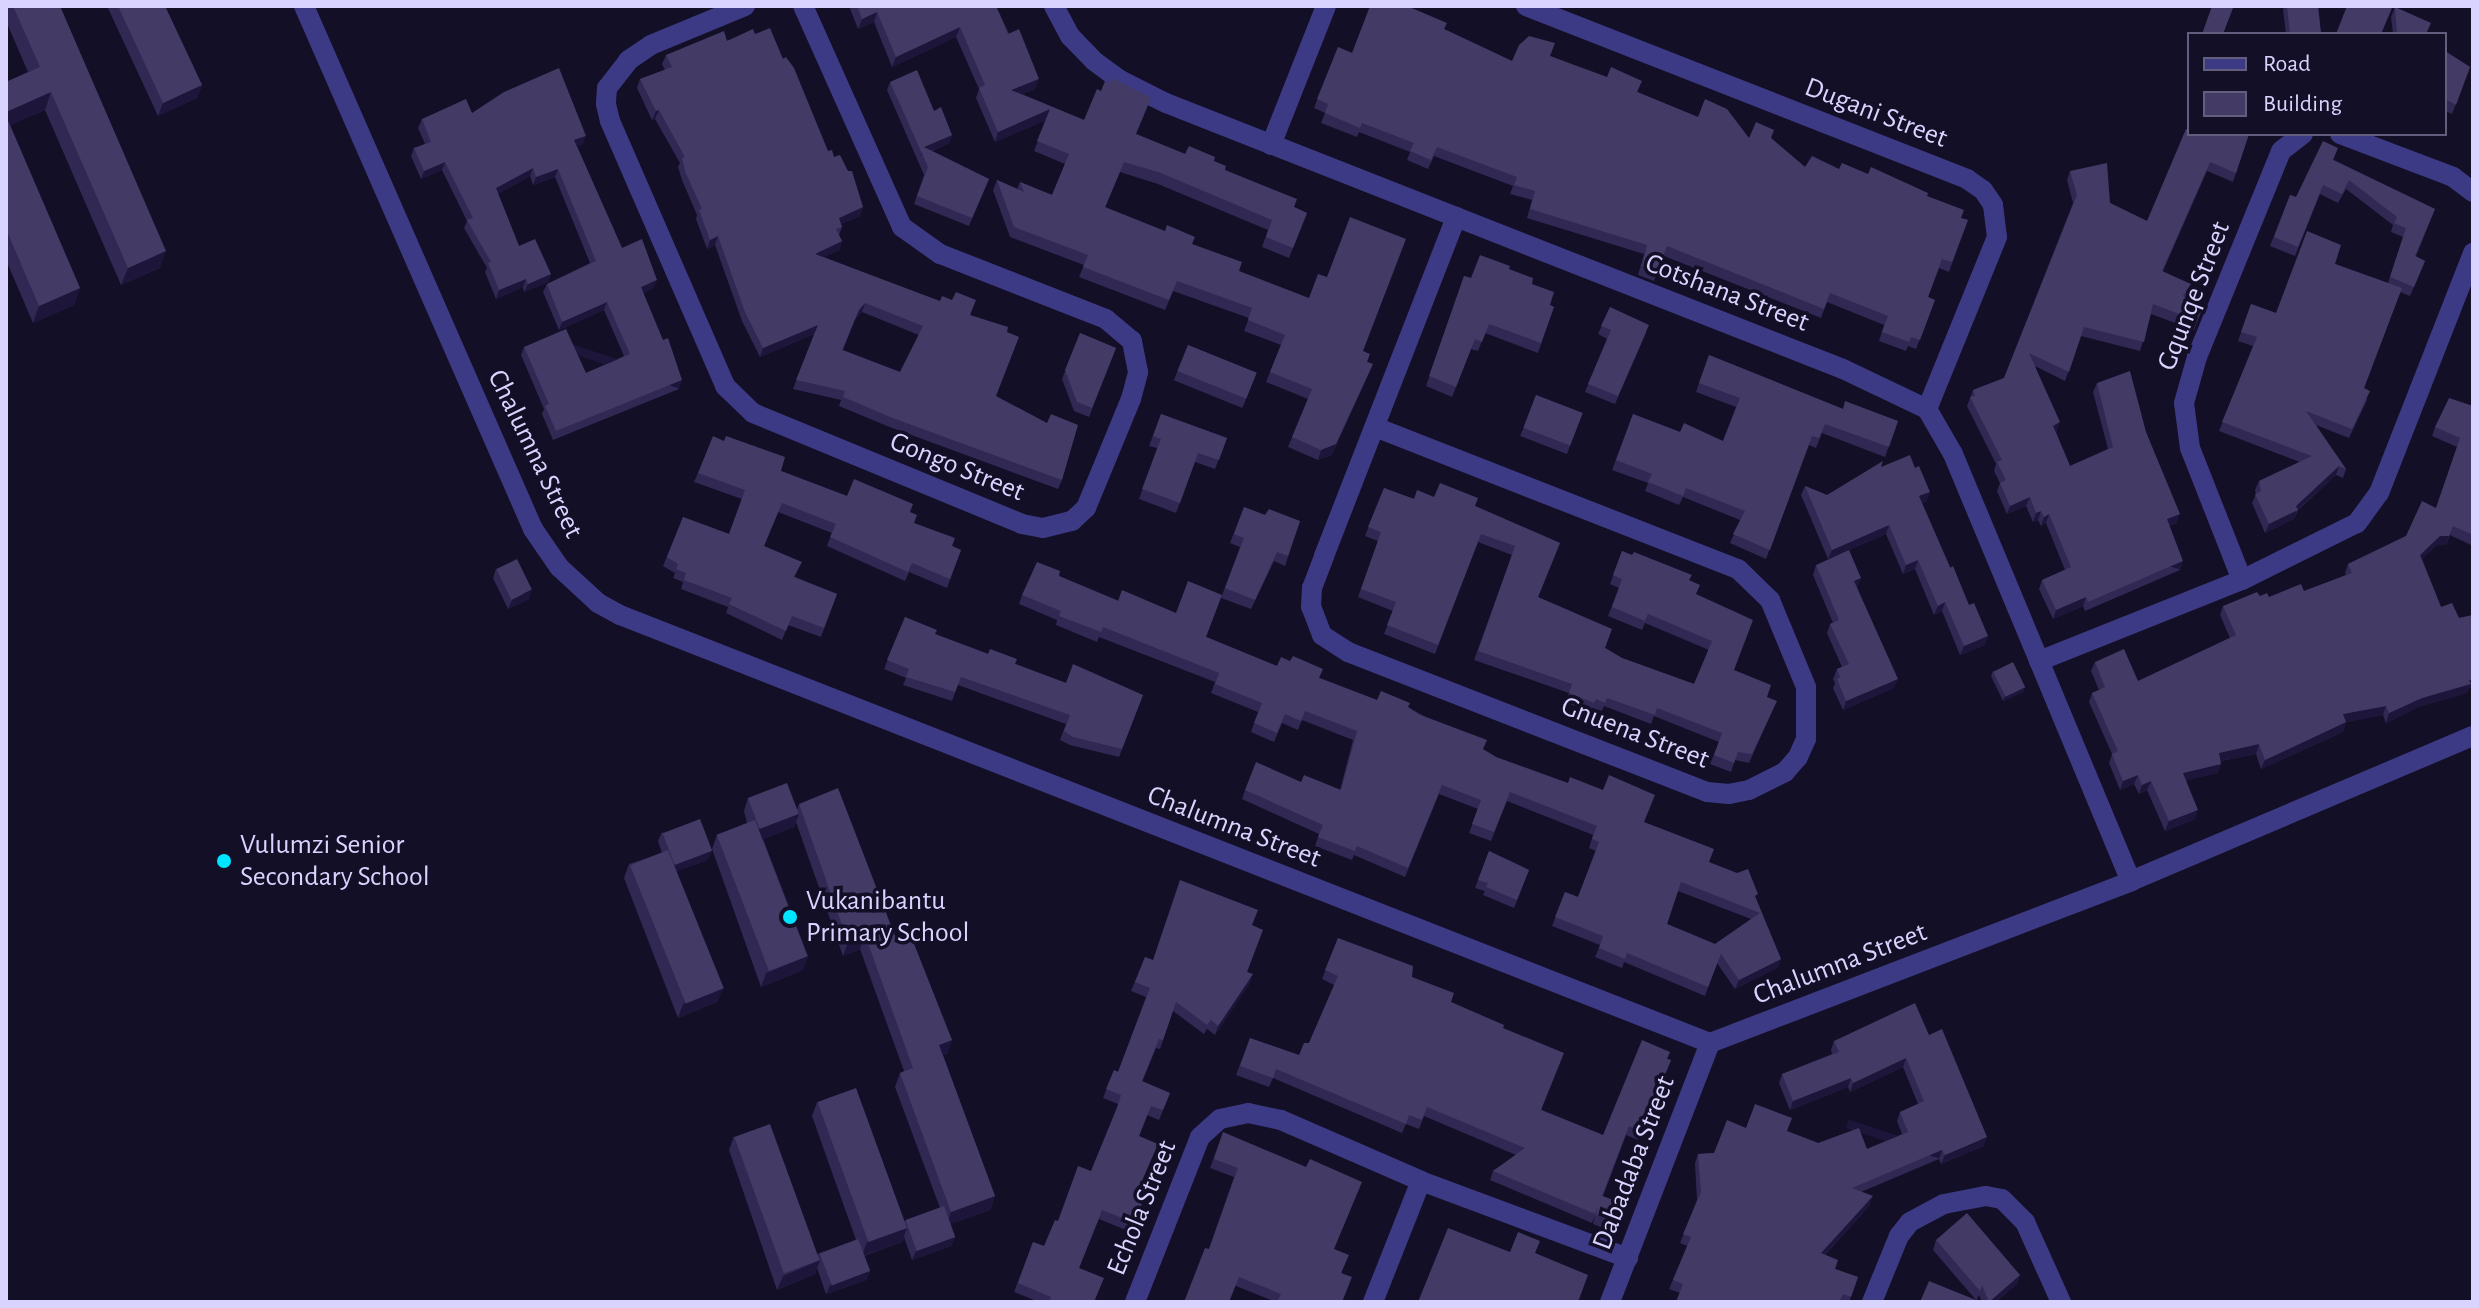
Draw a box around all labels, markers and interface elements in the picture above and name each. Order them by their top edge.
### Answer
legend [2187,32,2447,136]
text: Road [2263,52,2311,76]
street label: Dugani Street [1800,70,1952,156]
text: Building [2263,92,2342,116]
street label: Gqunqe Street [2150,217,2238,375]
street label: Cotshana Street [1641,246,1813,340]
street label: Chalumna Street [480,364,590,544]
street label: Gongo Street [885,425,1029,509]
street label: Gnuena Street [1556,689,1714,777]
street label: Chalumna Street [1143,779,1325,875]
place label: Vulumzi Senior Secondary School [240,828,430,894]
marker: Vulumzi Senior Secondary School [215,852,233,870]
place label: Vukanibantu Primary School [806,884,969,950]
marker: Vukanibantu Primary School [781,908,799,926]
street label: Chalumna Street [1749,916,1931,1012]
street label: Dabadaba Street [1585,1071,1683,1255]
street label: Echola Street [1100,1136,1184,1280]

